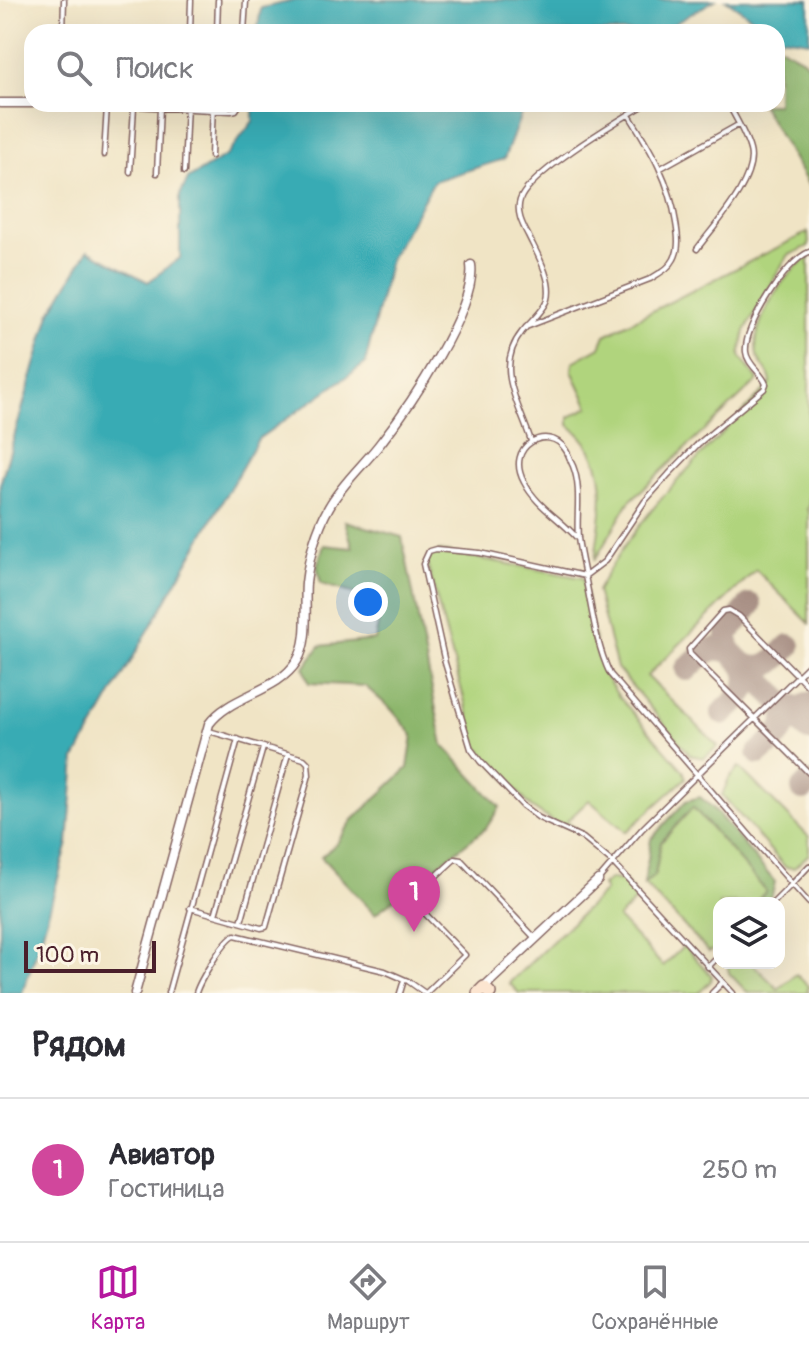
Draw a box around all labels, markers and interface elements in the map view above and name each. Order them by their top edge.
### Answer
search box [24,24,785,112]
icon: search [52,46,96,90]
text: Поиск [116,50,194,87]
your location [348,582,388,622]
pin: 1 [388,866,440,932]
map controls [713,897,785,969]
button: layers [713,897,785,969]
scale bar [24,937,156,973]
text: 100 m [36,941,99,969]
text: Рядом [32,1024,126,1067]
text: Авиатор [108,1136,215,1173]
text: 1 [53,1154,63,1186]
text: 250 m [702,1154,777,1186]
text: Гостиница [108,1173,225,1205]
tab: Карта [91,1260,145,1336]
tab: Маршрут [327,1260,410,1336]
tab: Сохранённые [591,1260,718,1336]

